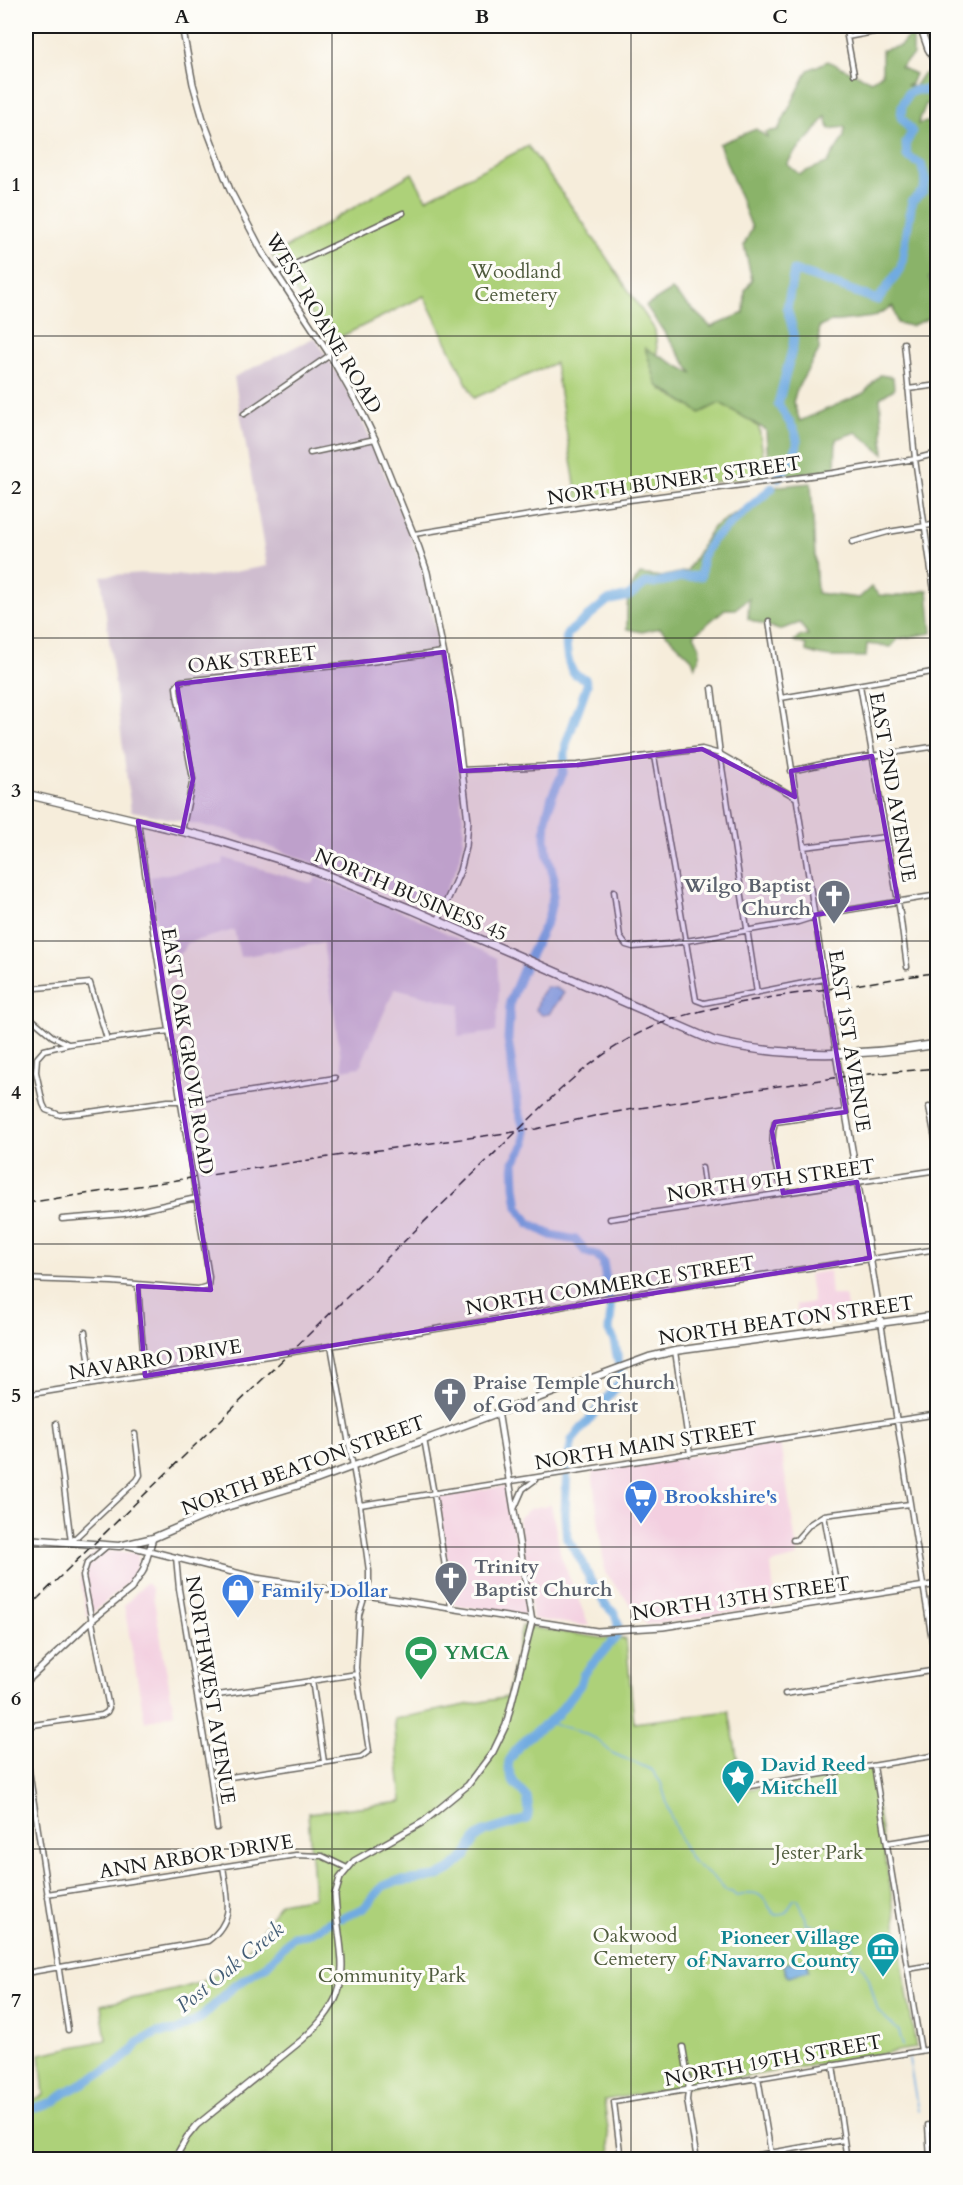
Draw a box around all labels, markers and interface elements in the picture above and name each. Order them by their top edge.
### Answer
text: A [174,3,190,30]
text: B [475,3,489,30]
text: C [772,3,788,30]
text: 1 [11,171,21,198]
street label: WEST ROANE ROAD [258,227,388,419]
park label: Woodland Cemetery [470,258,561,308]
street label: NORTH BUNERT STREET [545,449,803,512]
text: 2 [11,474,21,501]
street label: OAK STREET [186,639,318,680]
street label: EAST 2ND AVENUE [862,690,923,884]
text: 3 [11,777,21,804]
street label: NORTH BUSINESS 45 [310,842,511,947]
place label: Wilgo Baptist Church [682,872,812,922]
church icon: Wilgo Baptist Church [816,878,852,925]
street label: EAST OAK GROVE ROAD [155,926,220,1176]
street label: EAST 1ST AVENUE [822,948,877,1134]
text: 4 [11,1079,21,1106]
street label: NORTH 9TH STREET [665,1152,877,1208]
street label: NORTH COMMERCE STREET [464,1249,757,1322]
street label: NORTH BEATON STREET [657,1289,916,1352]
street label: NAVARRO DRIVE [67,1333,243,1386]
place label: Praise Temple Church of God and Christ [473,1369,676,1419]
church icon: Praise Temple Church of God and Christ [432,1376,468,1423]
text: 5 [11,1382,21,1409]
street label: NORTH BEATON STREET [178,1409,429,1522]
street label: NORTH MAIN STREET [533,1414,760,1476]
supermarket icon: Brookshire's [623,1478,659,1525]
place label: Brookshire's [664,1483,777,1510]
place label: Trinity Baptist Church [474,1553,613,1603]
church icon: Trinity Baptist Church [433,1560,469,1607]
street label: NORTH 13TH STREET [630,1570,852,1627]
shop icon: Family Dollar [220,1572,256,1619]
street label: NORTHWEST AVENUE [179,1574,242,1806]
place label: Family Dollar [261,1577,389,1604]
sports icon: YMCA [403,1634,439,1681]
place label: YMCA [444,1639,509,1666]
text: 6 [11,1685,21,1712]
place label: David Reed Mitchell [761,1751,867,1801]
place icon: David Reed Mitchell [720,1758,756,1805]
street label: ANN ARBOR DRIVE [97,1828,295,1885]
park label: Jester Park [771,1839,864,1866]
water label: Post Oak Creek [170,1915,291,2020]
park label: Oakwood Cemetery [593,1922,678,1972]
place label: Pioneer Village of Navarro County [687,1924,861,1974]
museum icon: Pioneer Village of Navarro County [865,1931,901,1978]
park label: Community Park [318,1962,467,1989]
text: 7 [11,1987,21,2014]
street label: NORTH 19TH STREET [662,2028,884,2093]

